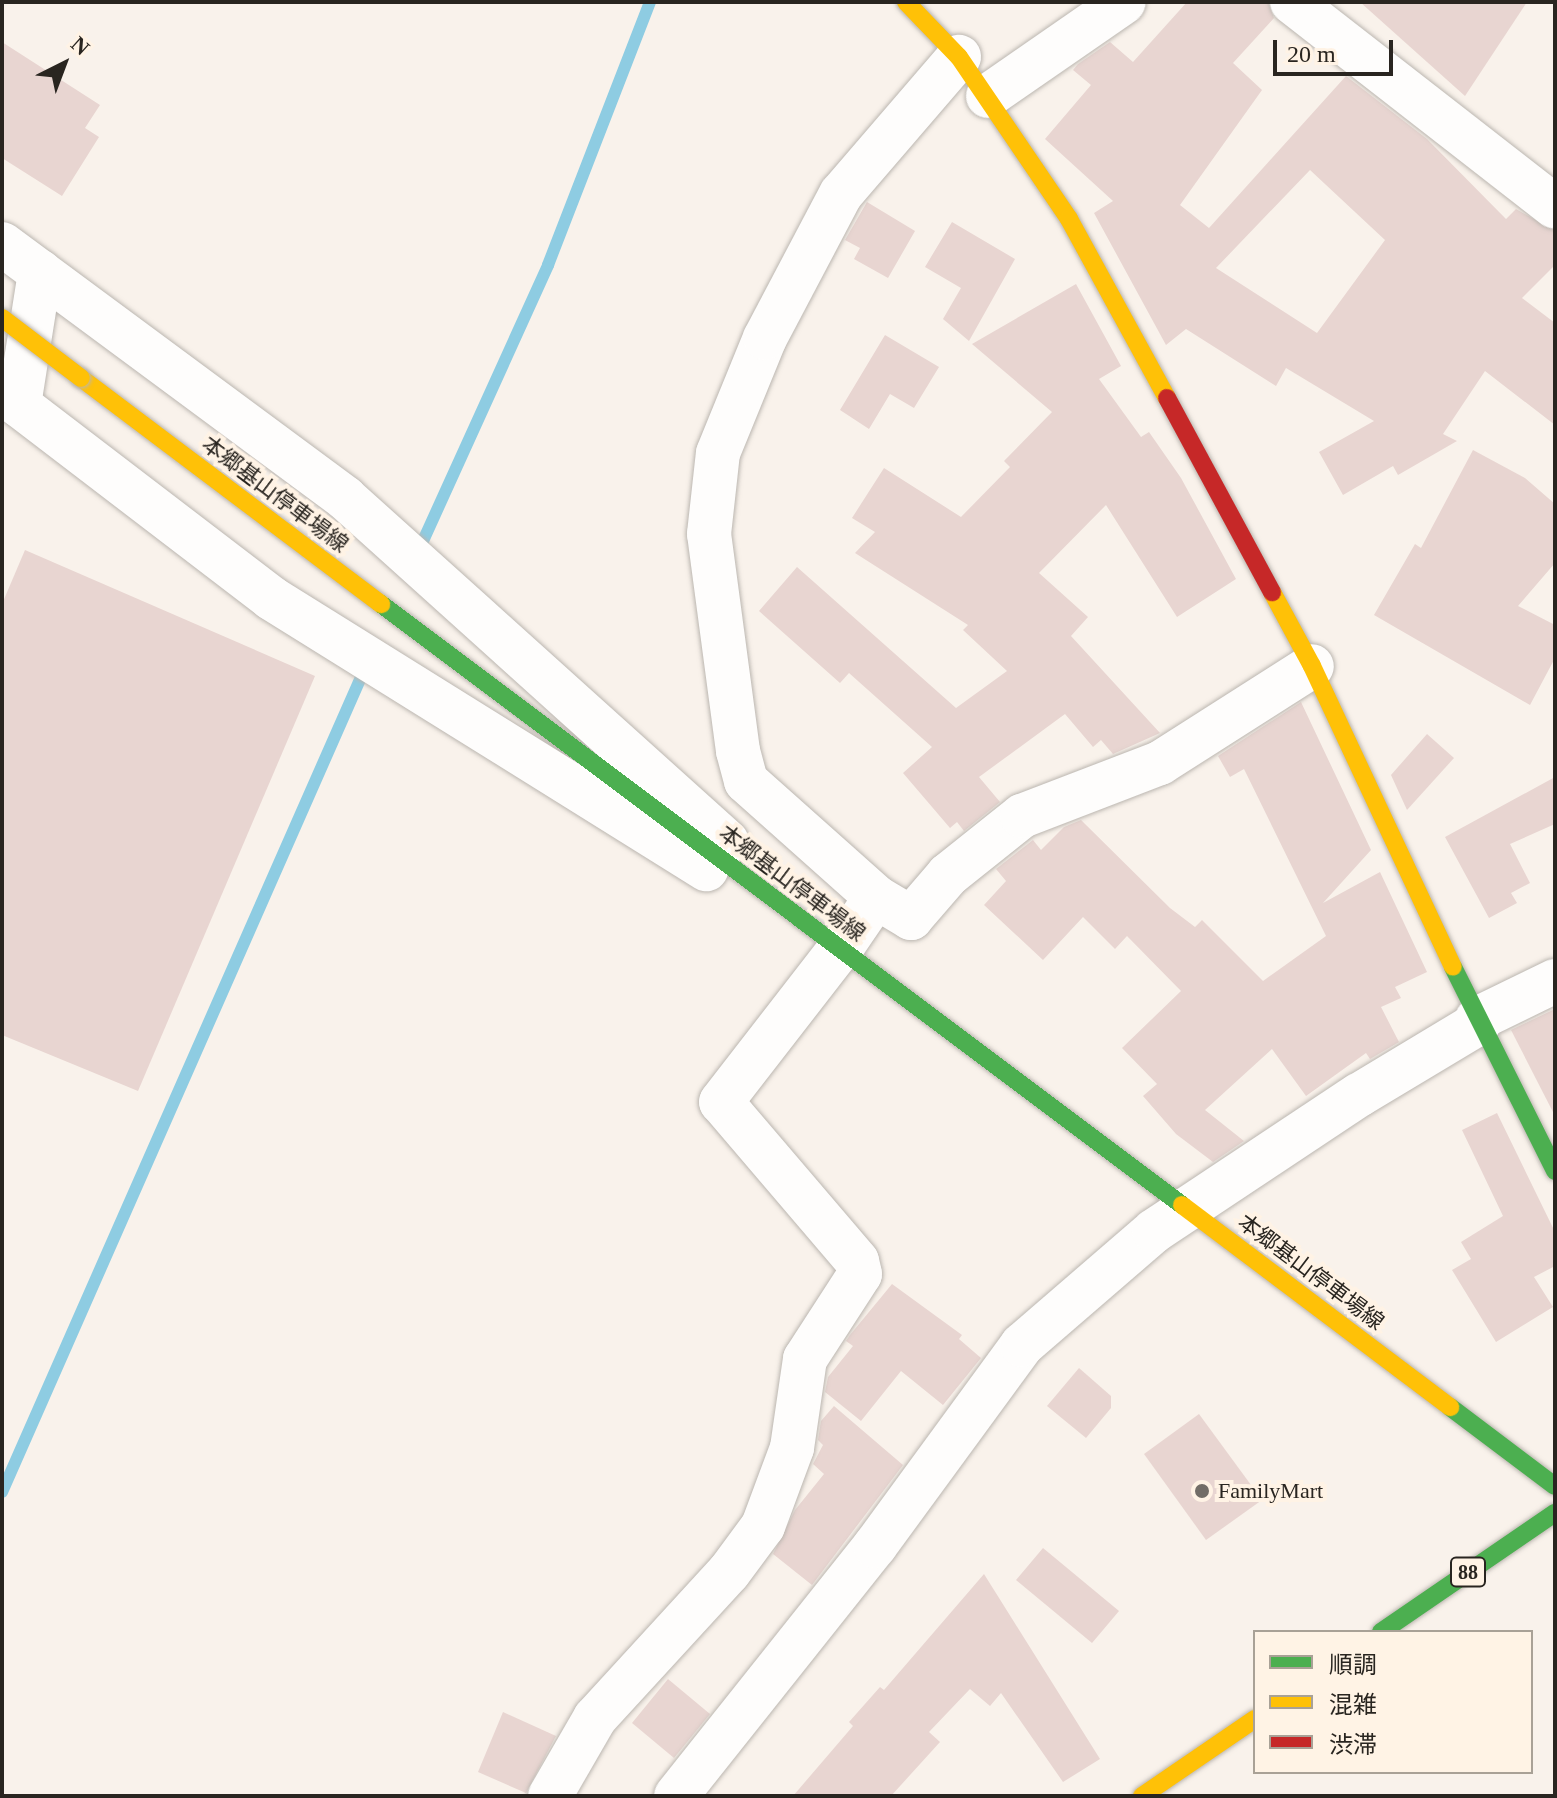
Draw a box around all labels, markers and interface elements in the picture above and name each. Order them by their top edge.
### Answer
north arrow [24,24,104,104]
scale bar [1277,24,1397,74]
text: N [66,31,95,60]
text: 20 m [1287,41,1336,67]
street label: 本郷基山停車場線 [197,430,353,558]
street label: 本郷基山停車場線 [714,819,870,947]
street label: 本郷基山停車場線 [1233,1208,1389,1336]
place label: FamilyMart [1218,1478,1323,1504]
marker: FamilyMart [1193,1482,1211,1500]
road number: 88 [1450,1556,1486,1588]
legend [1253,1630,1533,1774]
text: 順調 [1329,1652,1377,1678]
text: 混雑 [1329,1692,1377,1718]
text: 渋滞 [1329,1732,1377,1758]

